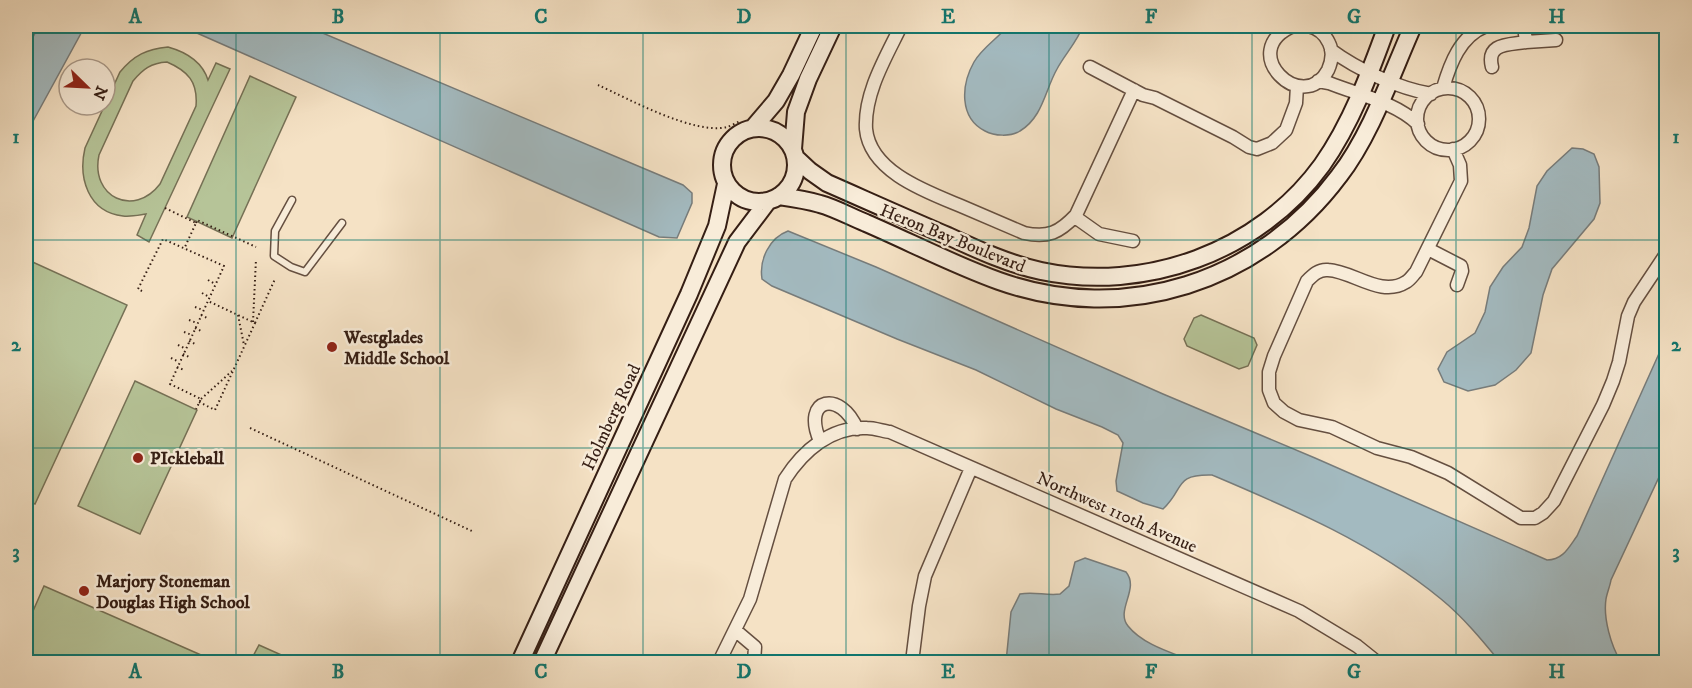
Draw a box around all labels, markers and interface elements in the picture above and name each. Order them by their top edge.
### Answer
text: A [128,5,143,30]
text: B [332,5,344,30]
text: C [534,5,548,30]
text: D [737,5,752,30]
text: E [941,5,955,30]
text: F [1145,5,1158,30]
text: G [1347,5,1361,30]
text: H [1549,5,1566,30]
north arrow [57,57,117,117]
text: N [88,83,112,103]
text: 1 [12,125,20,150]
text: 1 [1672,125,1680,150]
street label: Heron Bay Boulevard [877,200,1029,278]
place label: Westglades Middle School [343,327,450,370]
text: 2 [11,333,22,358]
text: 2 [1671,333,1682,358]
marker: Westglades Middle School [325,340,339,354]
street label: Holmberg Road [578,361,646,474]
place label: PIckleball [150,448,225,470]
marker: PIckleball [131,451,145,465]
street label: Northwest 110th Avenue [1033,468,1200,558]
text: 3 [12,540,20,565]
text: 3 [1672,540,1680,565]
place label: Marjory Stoneman Douglas High School [96,571,250,614]
marker: Marjory Stoneman Douglas High School [77,584,91,598]
text: A [128,660,143,685]
text: B [332,660,344,685]
text: C [534,660,548,685]
text: D [737,660,752,685]
text: E [941,660,955,685]
text: F [1145,660,1158,685]
text: G [1347,660,1361,685]
text: H [1549,660,1566,685]

